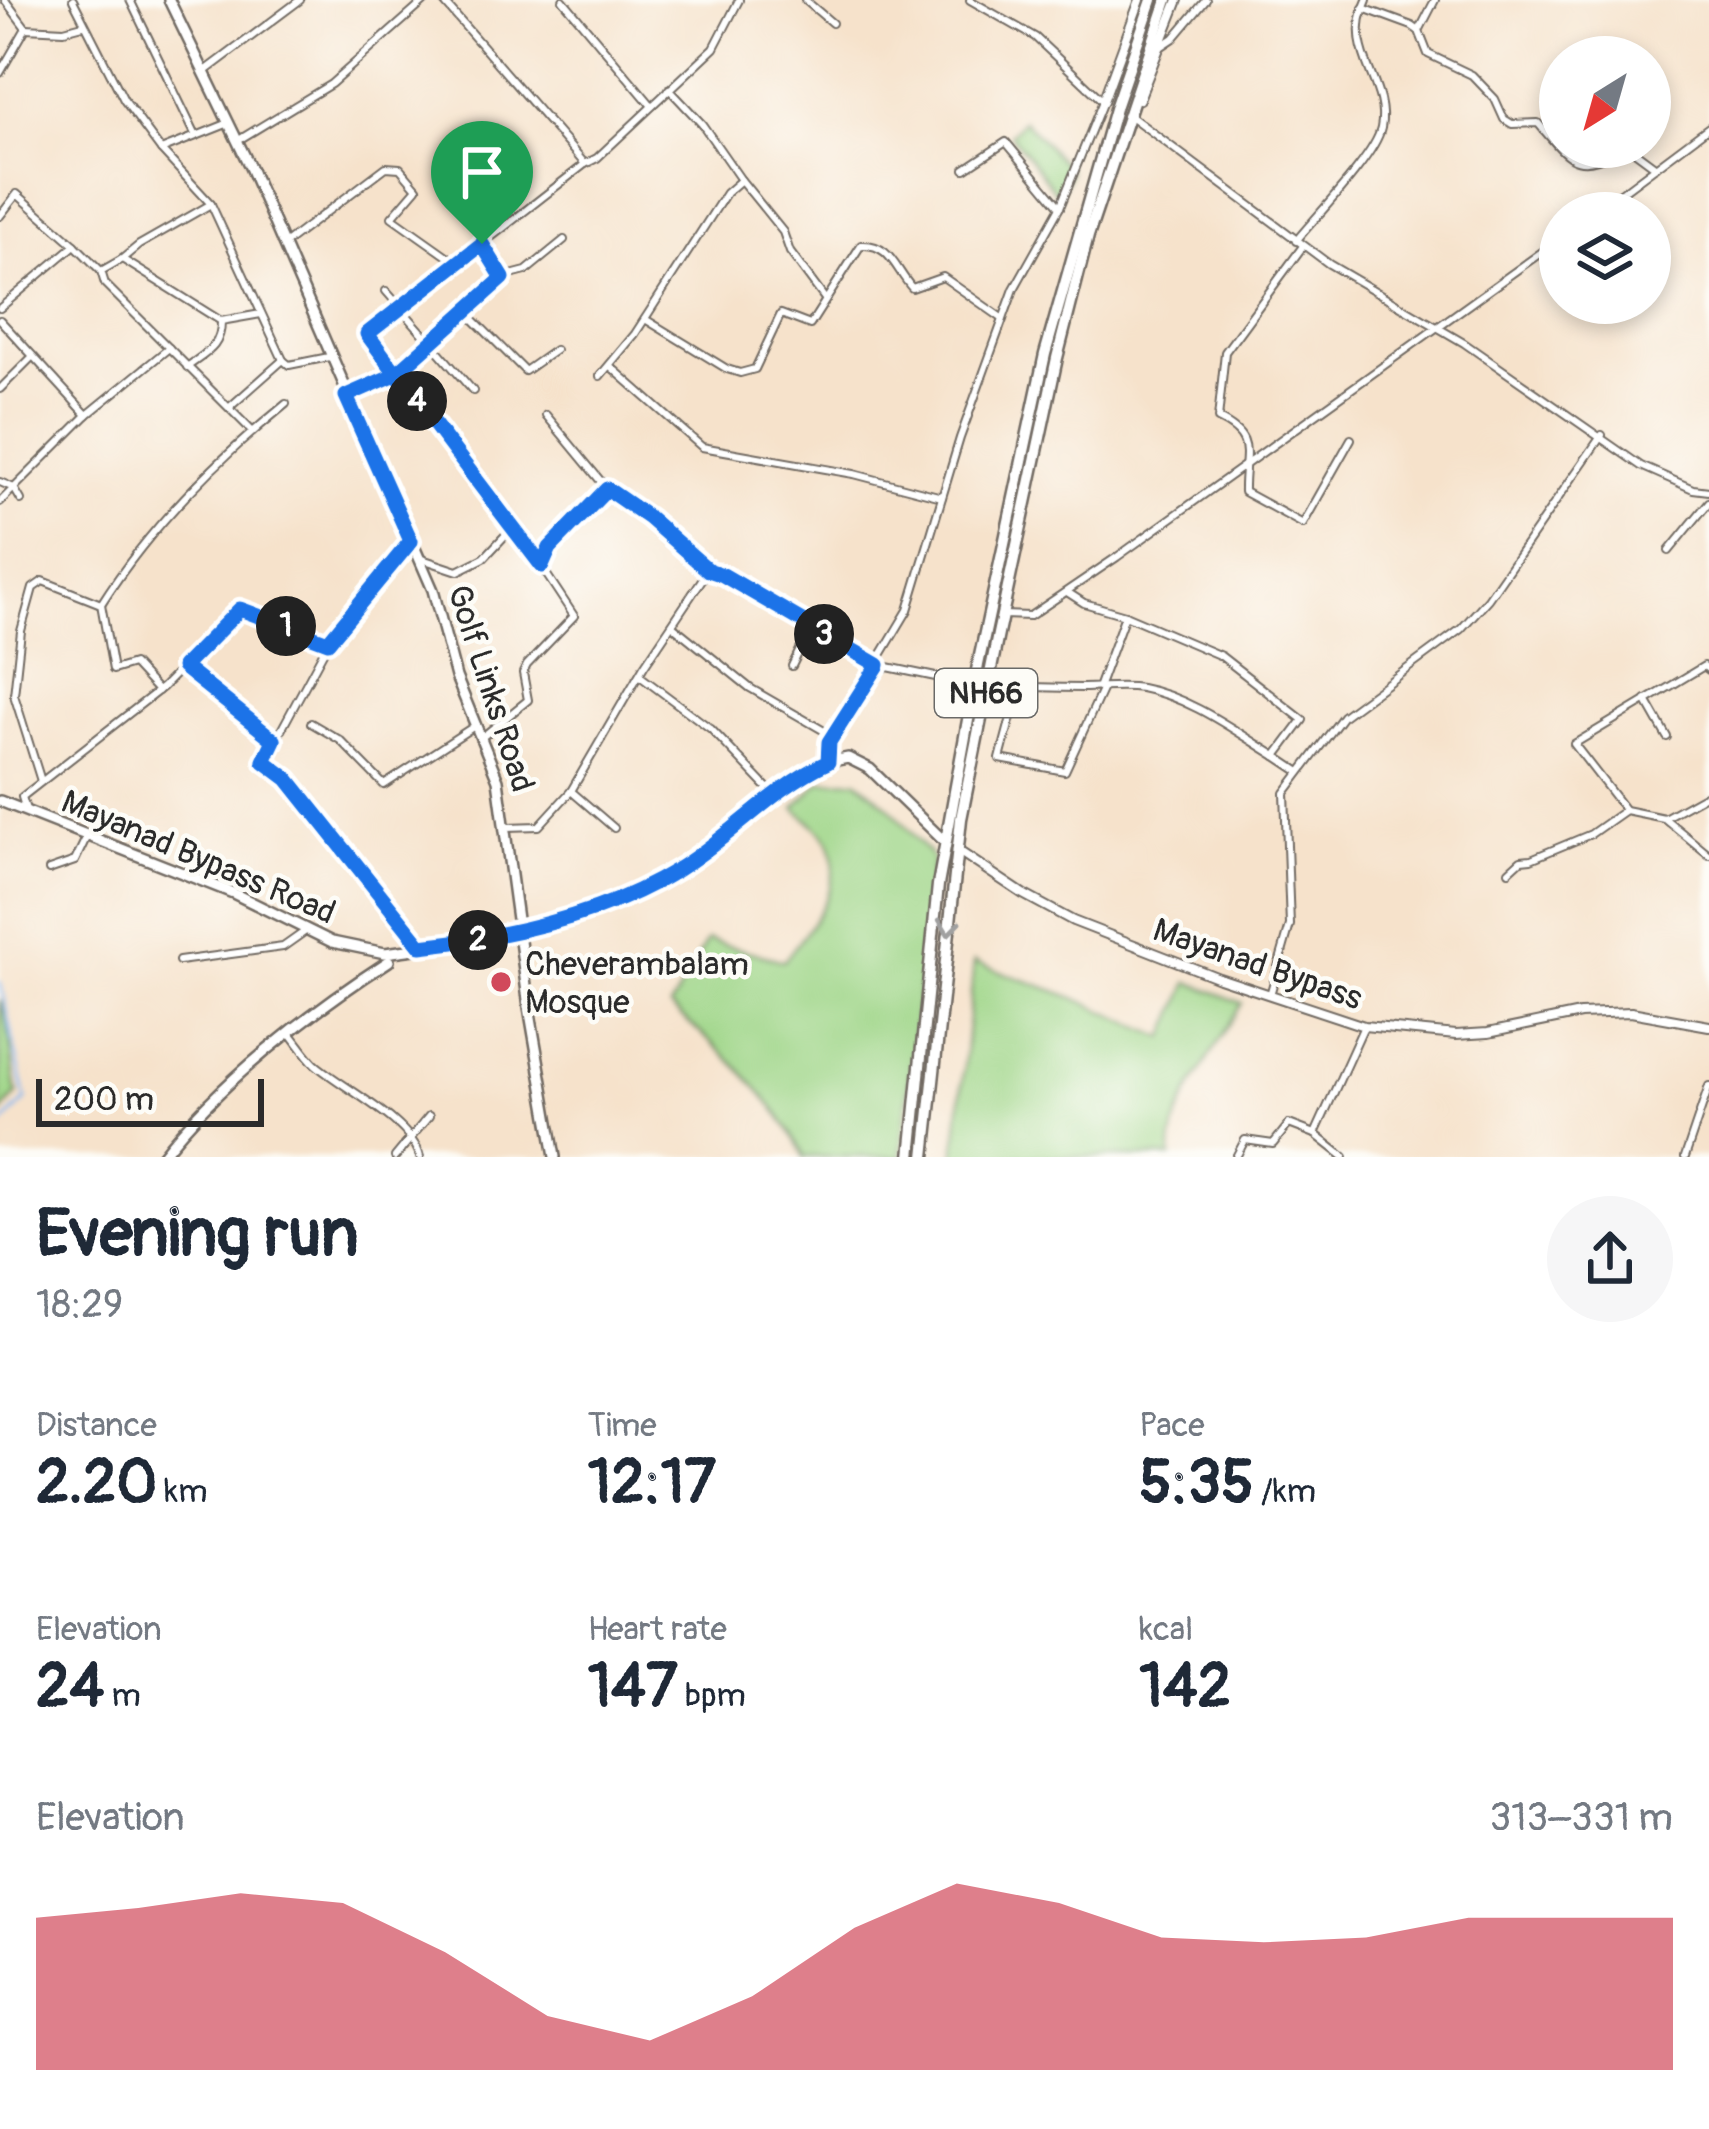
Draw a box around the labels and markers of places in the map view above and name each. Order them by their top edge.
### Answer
pin [431,121,533,244]
pin: 4 [387,371,447,431]
pin: 1 [256,596,316,656]
pin: 3 [794,604,854,664]
pin: 2 [448,910,508,970]
place label: Cheverambalam Mosque [525,944,749,1023]
marker: Cheverambalam Mosque [488,969,514,995]

